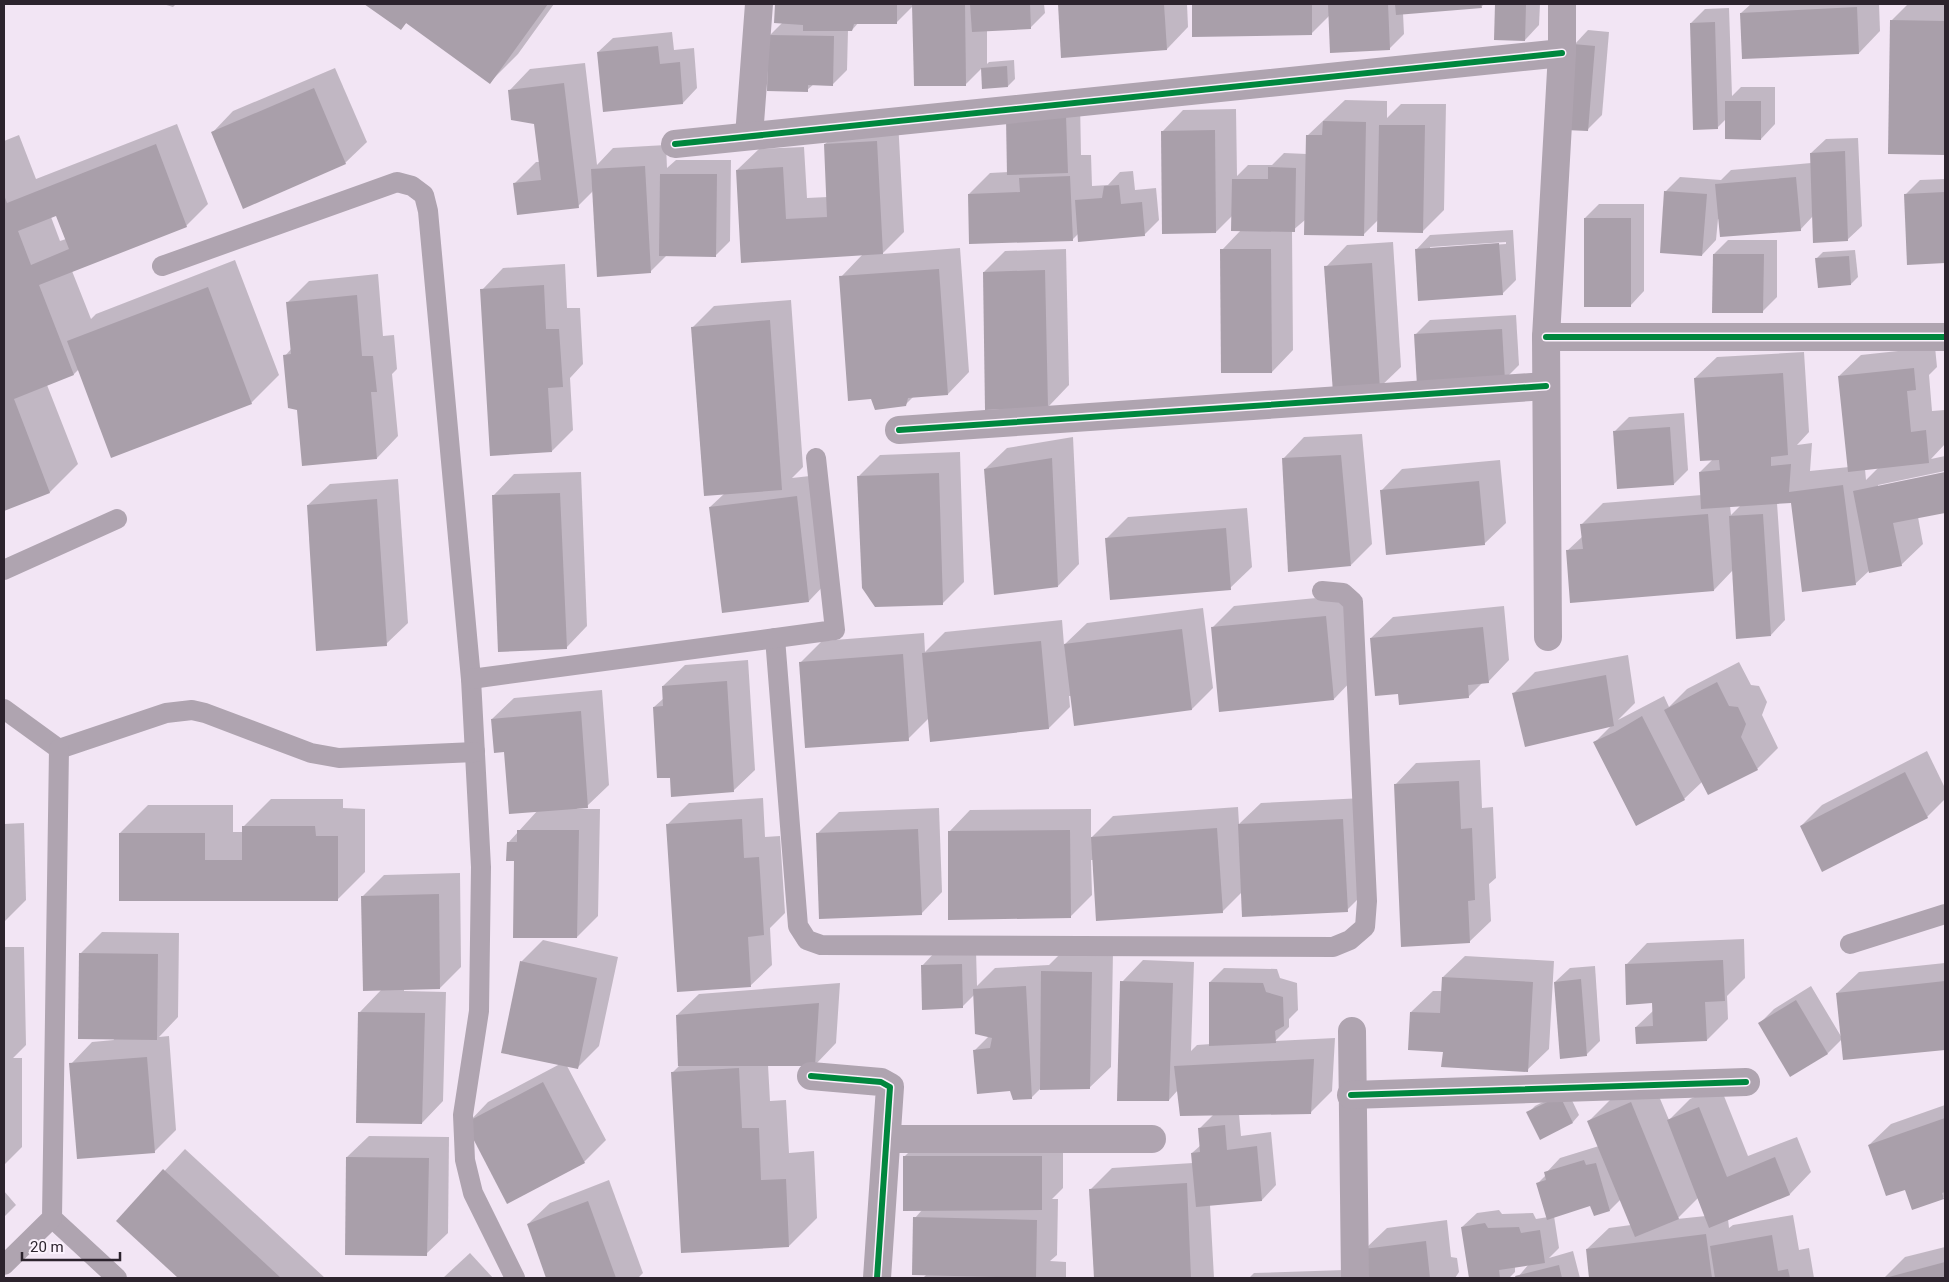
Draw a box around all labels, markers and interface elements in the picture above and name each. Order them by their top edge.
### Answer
scale bar [22,1230,120,1262]
text: 20 m [30,1238,64,1256]

